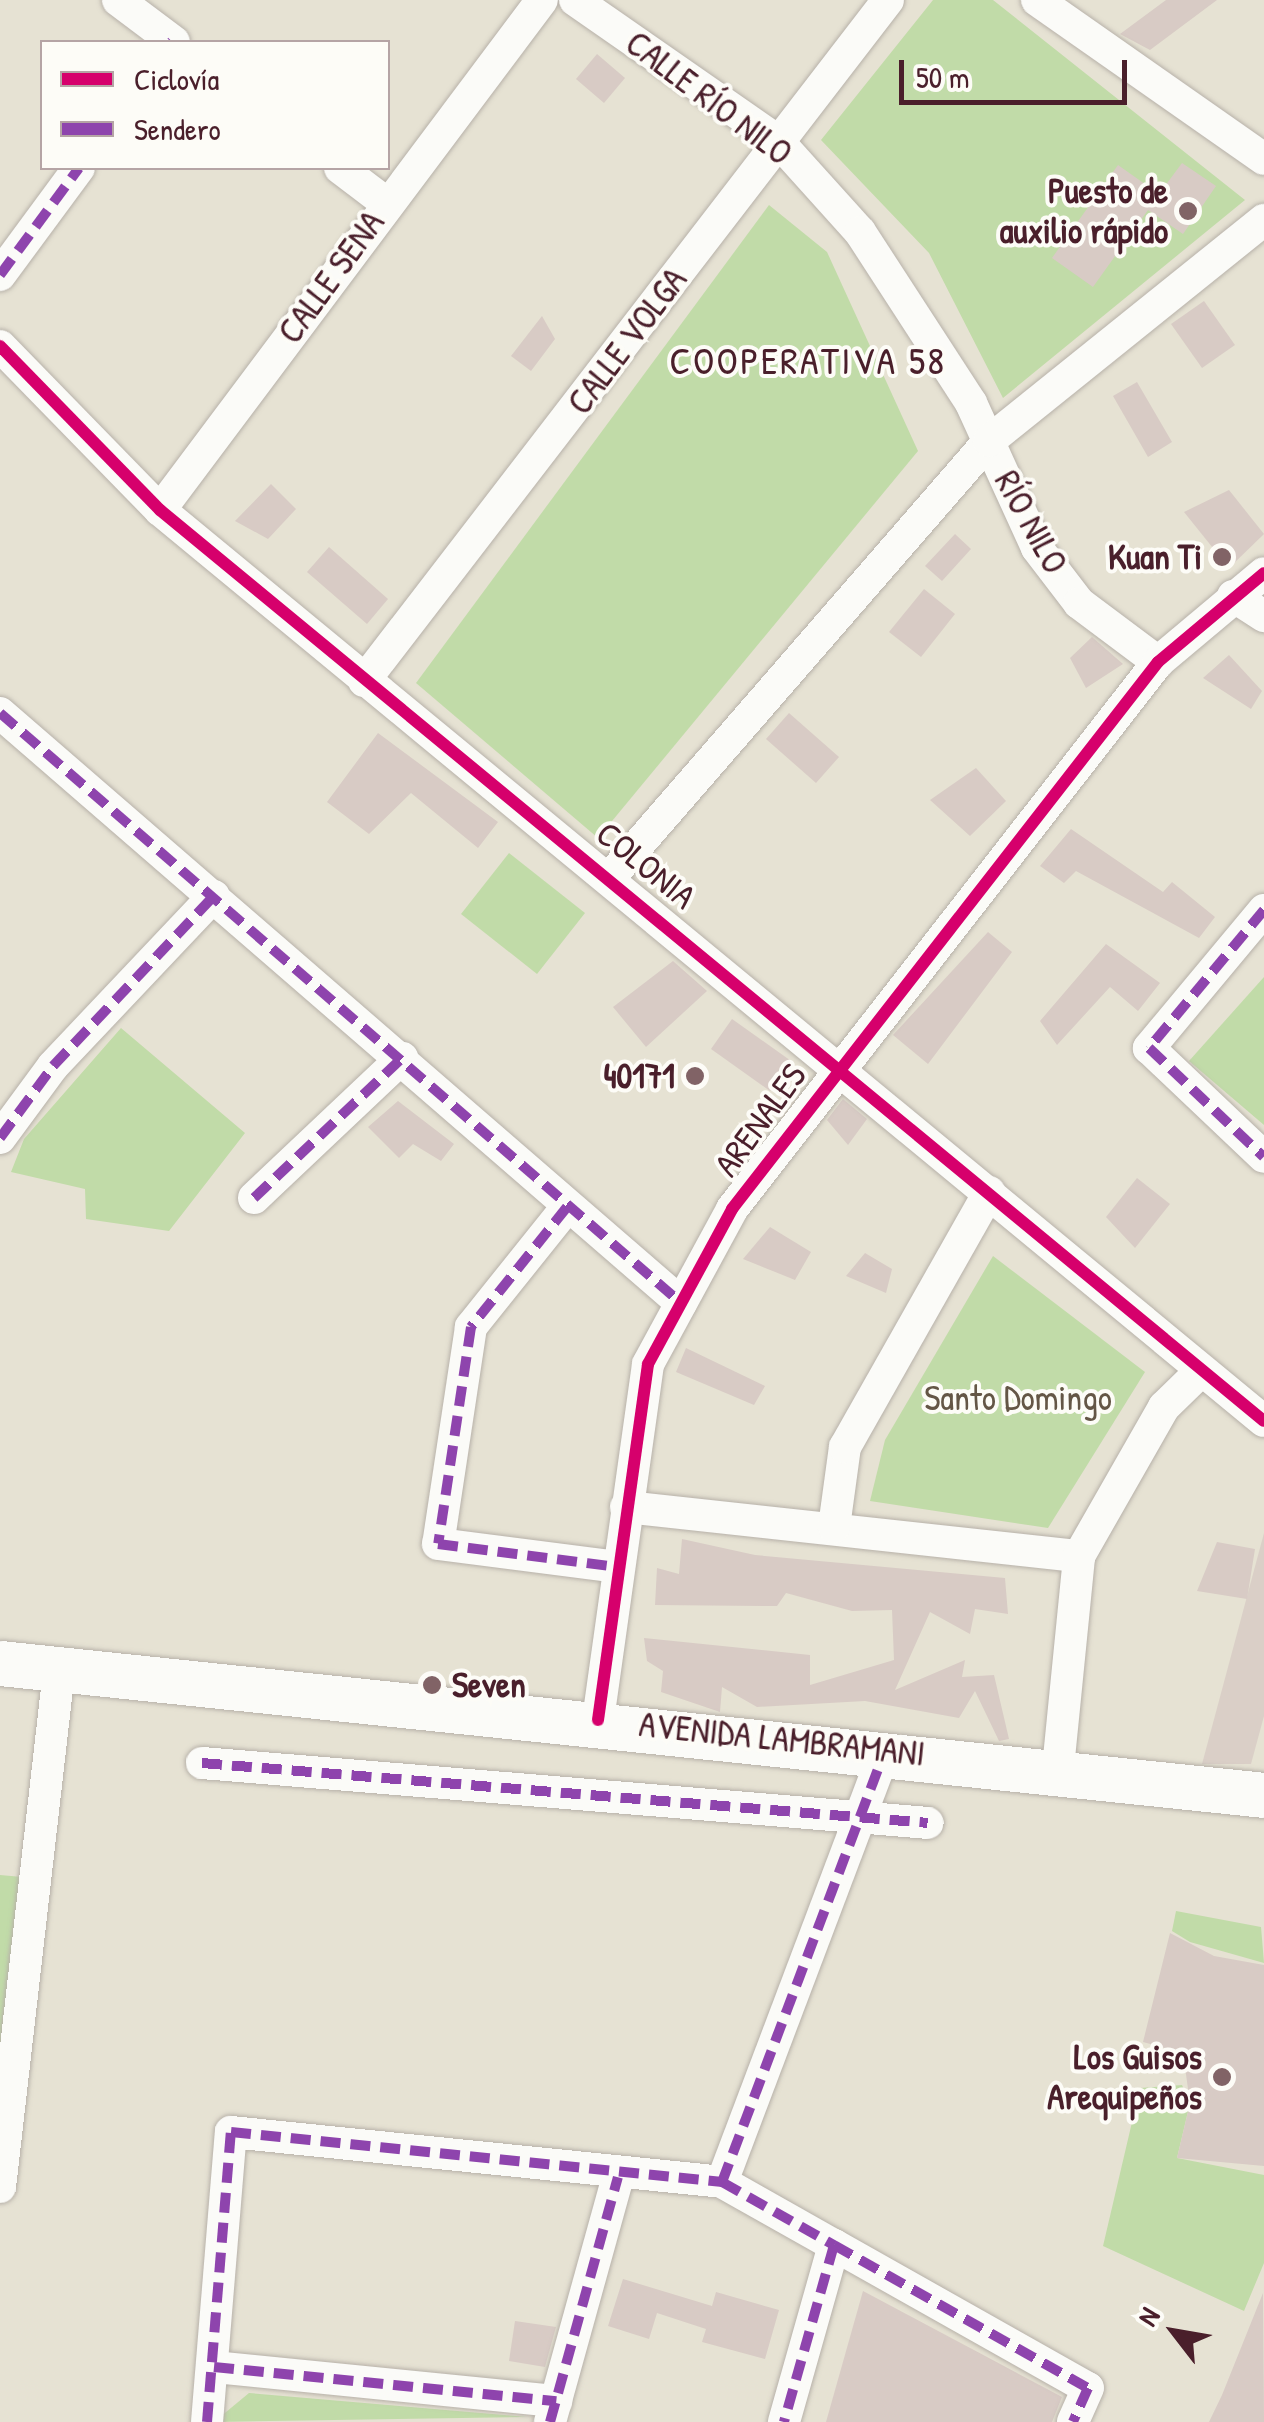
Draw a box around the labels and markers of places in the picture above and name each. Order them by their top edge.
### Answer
place label: Puesto de auxilio rápido [1000,170,1168,252]
marker: Puesto de auxilio rápido [1177,200,1199,222]
place label: Kuan Ti [1108,536,1202,578]
marker: Kuan Ti [1211,546,1233,568]
place label: 40171 [603,1055,675,1097]
marker: 40171 [684,1065,706,1087]
place label: Seven [452,1664,526,1706]
marker: Seven [421,1674,443,1696]
place label: Los Guisos Arequipeños [1047,2036,1202,2118]
marker: Los Guisos Arequipeños [1211,2066,1233,2088]

